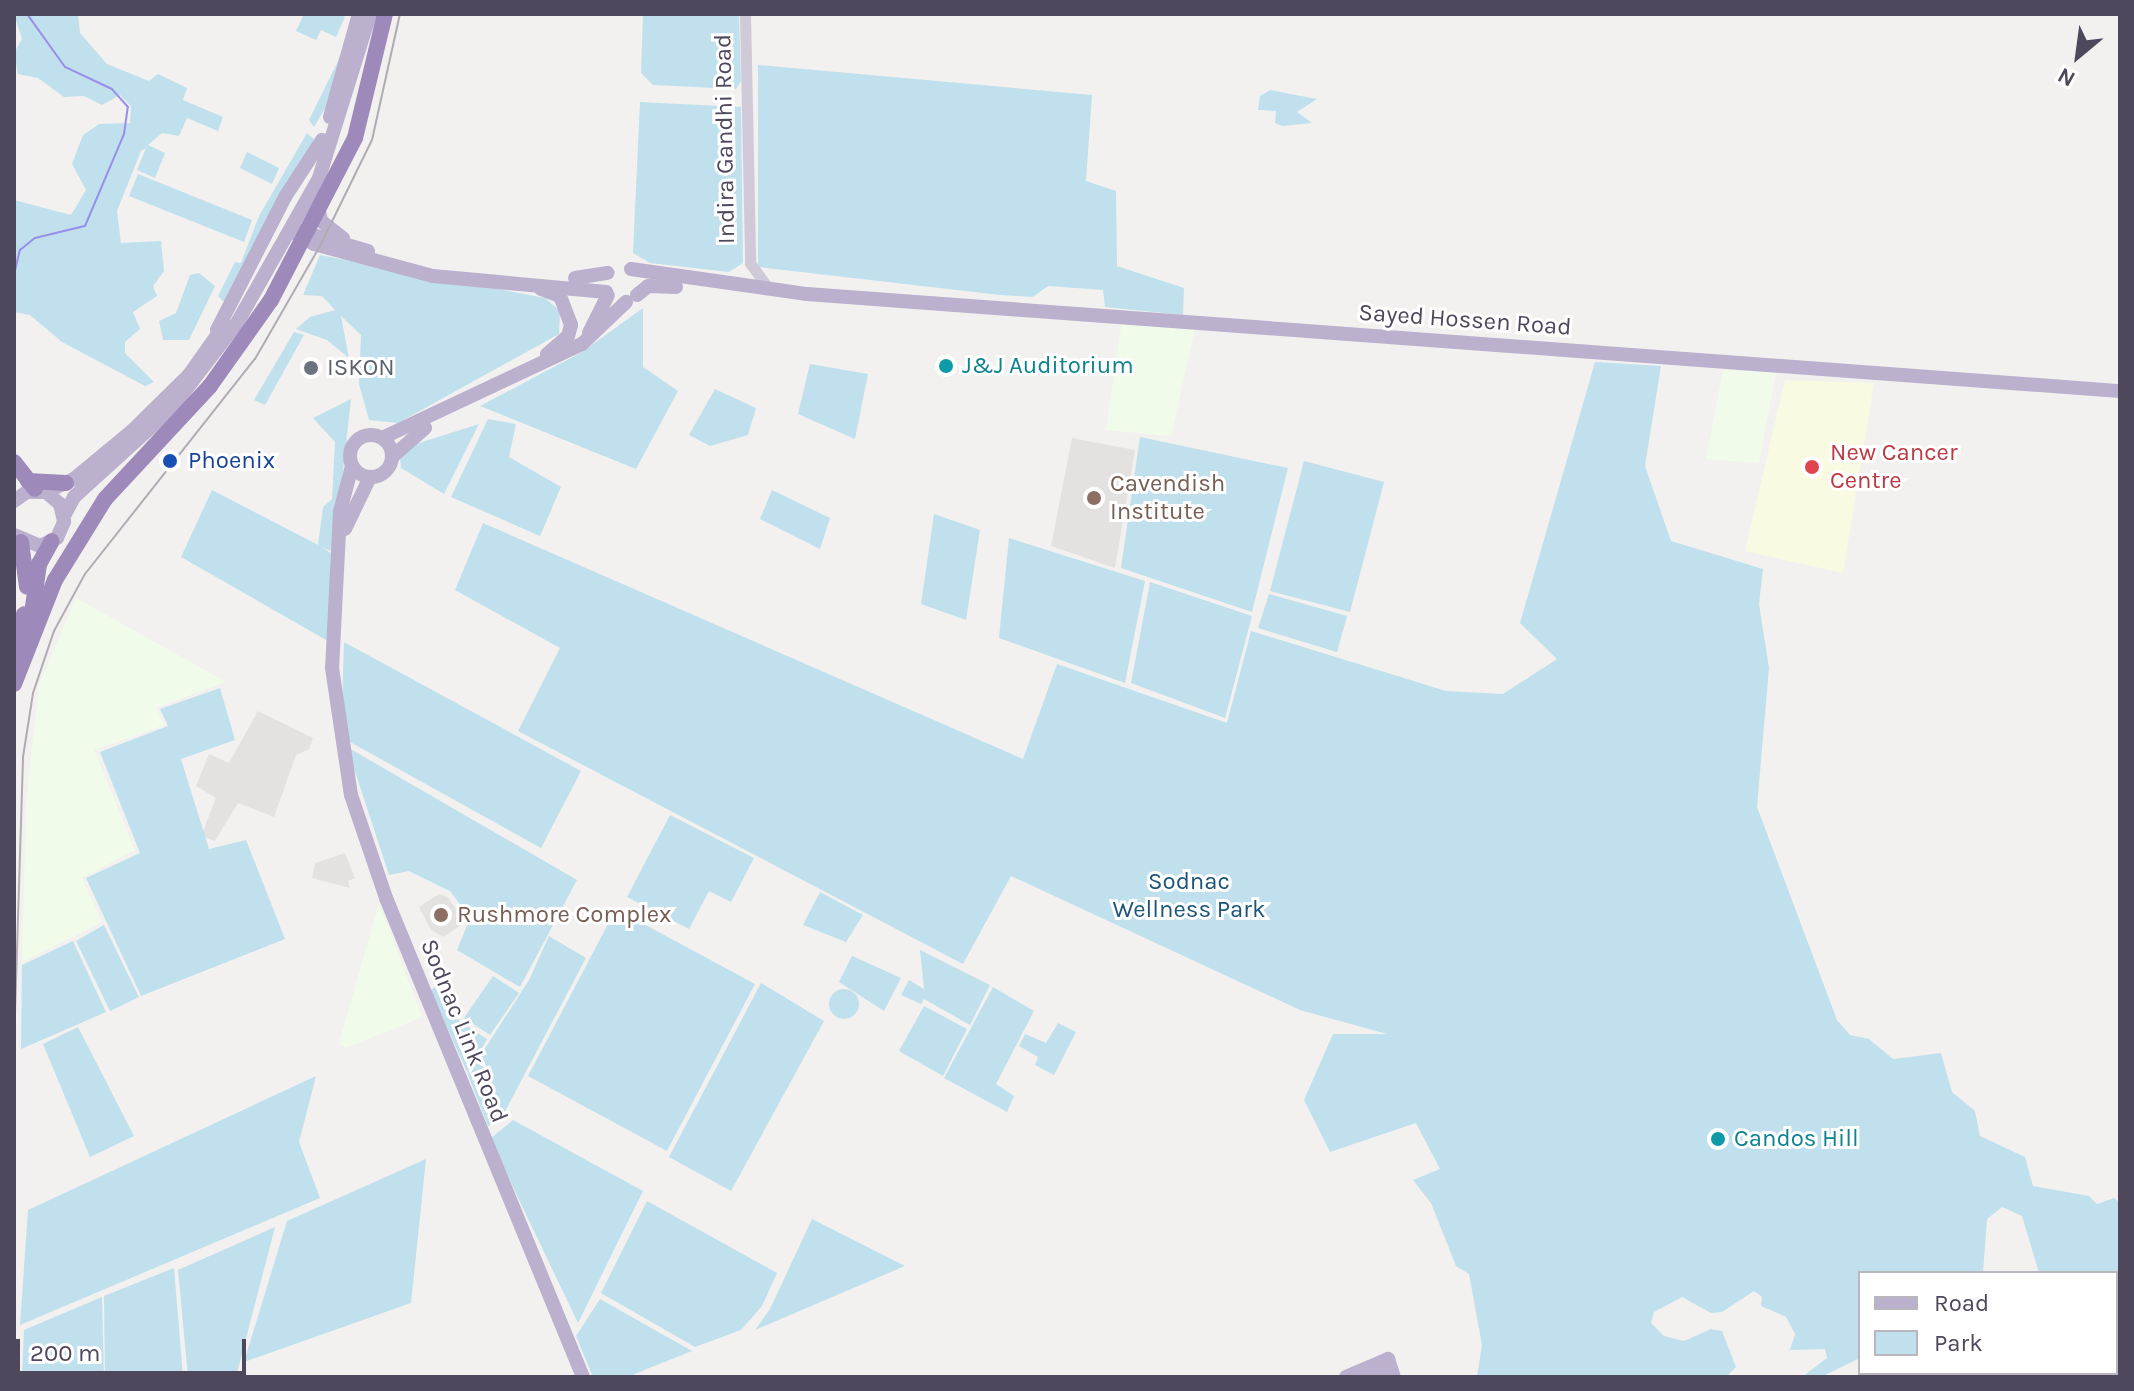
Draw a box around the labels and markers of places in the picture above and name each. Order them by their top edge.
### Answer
place label: J&J Auditorium [962,352,1134,380]
place label: ISKON [327,354,395,382]
marker: J&J Auditorium [937,357,955,375]
marker: ISKON [302,359,320,377]
place label: New Cancer Centre [1830,439,1958,495]
place label: Phoenix [188,447,275,475]
marker: Phoenix [159,450,181,472]
marker: New Cancer Centre [1801,456,1823,478]
place label: Cavendish Institute [1110,470,1225,526]
marker: Cavendish Institute [1085,489,1103,507]
place label: Rushmore Complex [457,901,671,929]
marker: Rushmore Complex [432,906,450,924]
place label: Candos Hill [1734,1125,1859,1153]
marker: Candos Hill [1709,1130,1727,1148]

